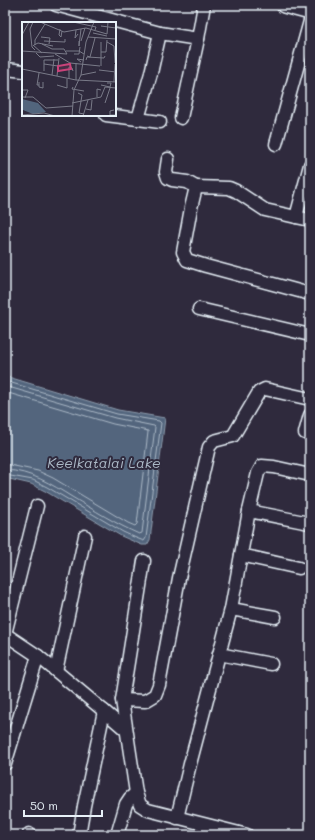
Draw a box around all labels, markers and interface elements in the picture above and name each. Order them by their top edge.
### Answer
inset map [22,22,116,116]
water label: Keelkatalai Lake [47,453,161,472]
scale bar [24,792,102,818]
text: 50 m [30,797,58,813]

